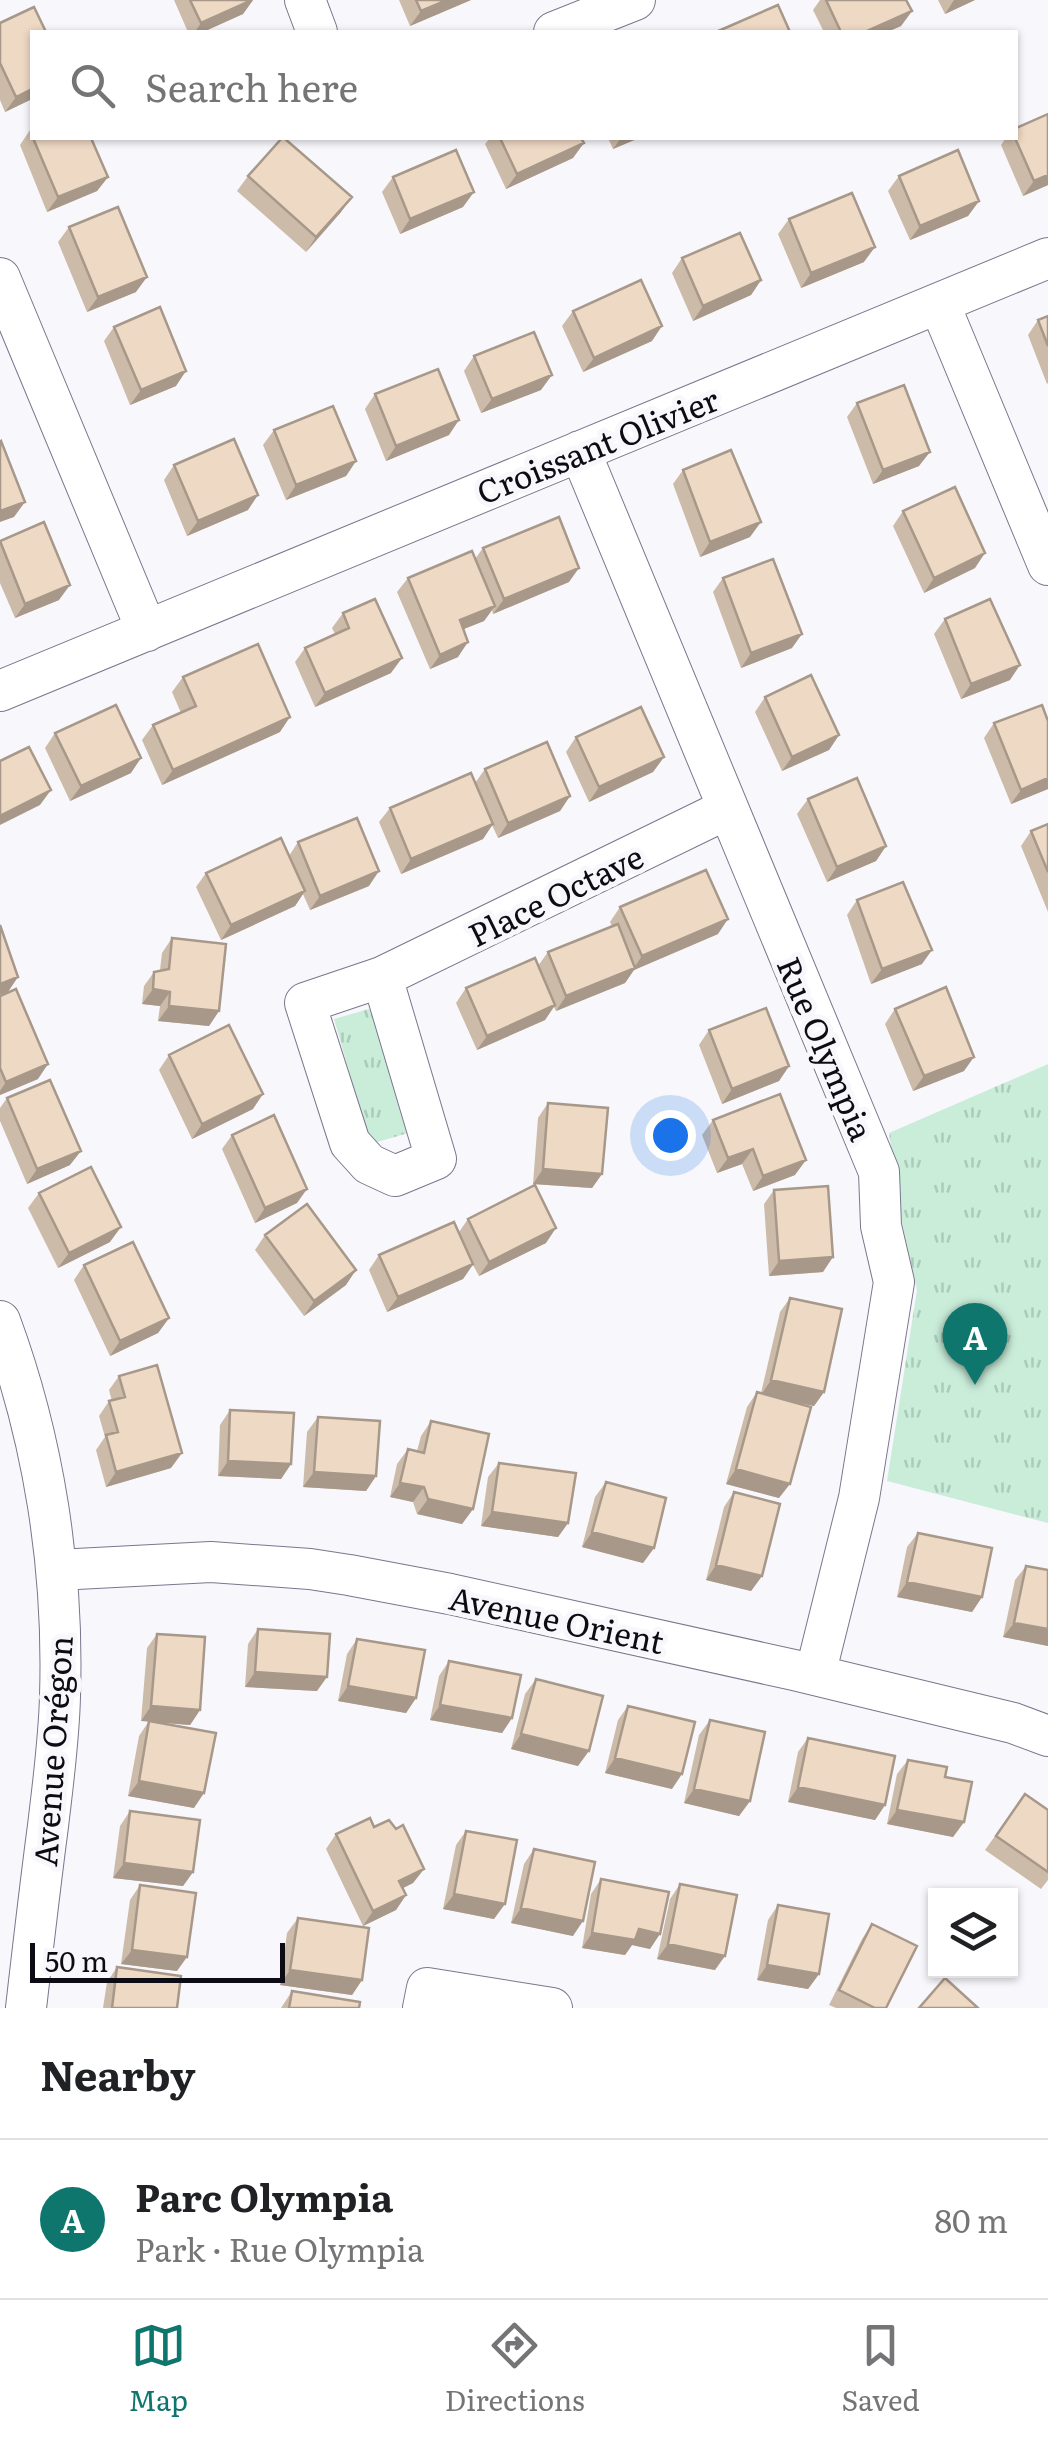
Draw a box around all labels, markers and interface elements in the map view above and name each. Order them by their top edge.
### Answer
search box [30,30,1018,140]
text: Search here [145,57,358,114]
icon: search [65,58,120,113]
street label: Croissant Olivier [469,374,725,514]
street label: Place Octave [459,831,651,957]
street label: Rue Olympia [767,949,888,1148]
your location [645,1110,696,1161]
pin: A [942,1302,1008,1385]
street label: Avenue Orient [445,1572,669,1664]
street label: Avenue Orégon [19,1634,83,1868]
map controls [928,1888,1018,1978]
button: layers [928,1888,1018,1978]
scale bar [30,1938,285,1982]
text: 50 m [45,1939,108,1981]
text: Nearby [40,2042,196,2104]
text: Parc Olympia [135,2167,393,2224]
text: A [60,2195,85,2243]
text: 80 m [934,2195,1008,2243]
text: Park · Rue Olympia [135,2224,424,2272]
tab: Map [128,2318,188,2420]
tab: Directions [445,2318,585,2420]
tab: Saved [842,2318,920,2420]

